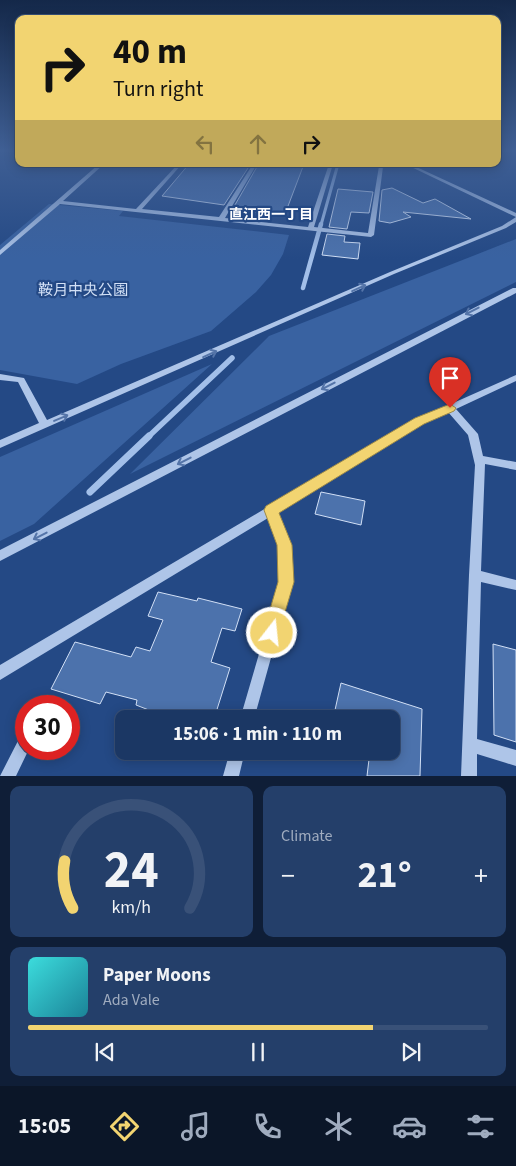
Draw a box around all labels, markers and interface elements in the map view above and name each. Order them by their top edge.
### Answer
text: 40 m [113,27,187,77]
icon: right [30,35,95,100]
text: Turn right [113,73,203,105]
icon: left [191,130,219,158]
icon: ahead [244,130,272,158]
icon: right [297,130,325,158]
district label: 直江西一丁目 [229,205,313,225]
park label: 鞍月中央公園 [38,280,128,301]
one-way arrow [351,283,366,293]
one-way arrow [465,307,480,316]
one-way arrow [202,348,217,358]
pin [429,357,471,408]
icon: arrive [436,364,464,392]
one-way arrow [321,382,336,391]
one-way arrow [53,413,68,423]
one-way arrow [177,457,192,466]
one-way arrow [32,531,47,541]
position arrow [245,606,297,658]
speed limit sign: 30 [15,695,80,760]
text: 15:06 · 1 min · 110 m [173,721,342,748]
text: Climate [281,825,332,847]
text: 24 [104,834,159,908]
text: 21° [358,848,412,902]
text: − [281,856,295,896]
text: + [474,856,488,896]
text: km/h [112,895,151,920]
text: Paper Moons [103,962,211,989]
text: Ada Vale [103,989,160,1011]
icon: previous [91,1038,119,1066]
icon: pause [244,1038,272,1066]
icon: next [397,1038,425,1066]
icon: directions [107,1109,142,1144]
icon: music [178,1109,213,1144]
icon: phone [250,1109,285,1144]
icon: climate [321,1109,356,1144]
icon: car [392,1109,427,1144]
icon: filters [463,1109,498,1144]
text: 15:05 [18,1110,71,1142]

